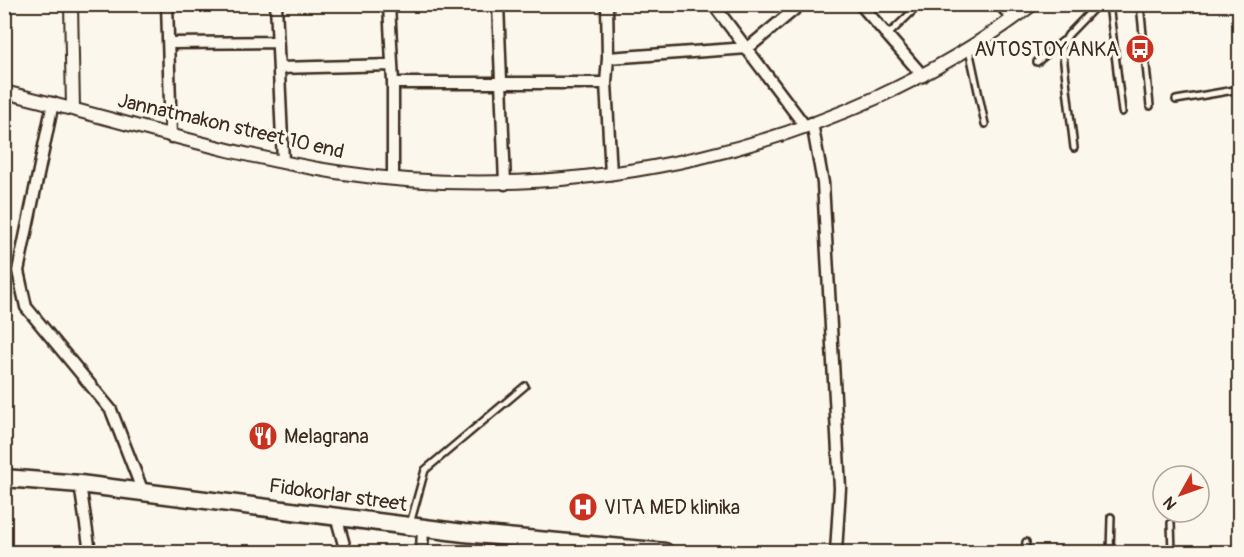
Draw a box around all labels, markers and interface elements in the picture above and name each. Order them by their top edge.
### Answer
bus stop icon: AVTOSTOYANKA [1124,33,1156,65]
place label: AVTOSTOYANKA [974,37,1119,62]
street label: Jannatmakon street 10 end [115,88,347,164]
restaurant icon: Melagrana [247,420,279,452]
place label: Melagrana [284,424,369,449]
north arrow [1151,464,1211,524]
street label: Fidokorlar street [267,473,409,517]
hospital icon: VITA MED klinika [567,491,599,523]
text: N [1159,492,1181,514]
place label: VITA MED klinika [604,495,740,520]

